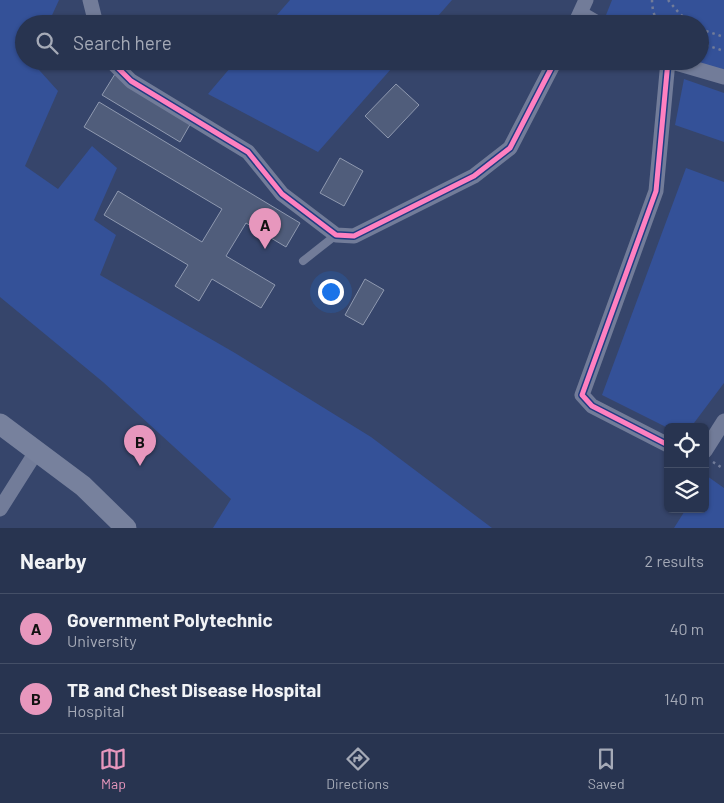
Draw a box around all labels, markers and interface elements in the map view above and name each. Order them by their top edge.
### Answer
search box [15,15,709,70]
icon: search [33,29,61,57]
text: Search here [73,31,172,54]
pin: A [249,208,281,249]
your location [318,279,344,305]
map controls [664,423,709,513]
button: locate [664,423,709,468]
pin: B [124,425,156,466]
button: layers [664,468,709,513]
text: Nearby [20,548,86,573]
text: 2 results [645,551,704,570]
text: Government Polytechnic [67,608,273,631]
text: A [31,619,41,638]
text: 40 m [670,619,704,638]
text: University [67,631,137,650]
text: TB and Chest Disease Hospital [67,678,321,701]
text: B [31,689,41,708]
text: 140 m [664,689,704,708]
text: Hospital [67,701,124,720]
tab: Map [99,745,127,792]
tab: Directions [326,745,389,792]
tab: Saved [588,745,625,792]

